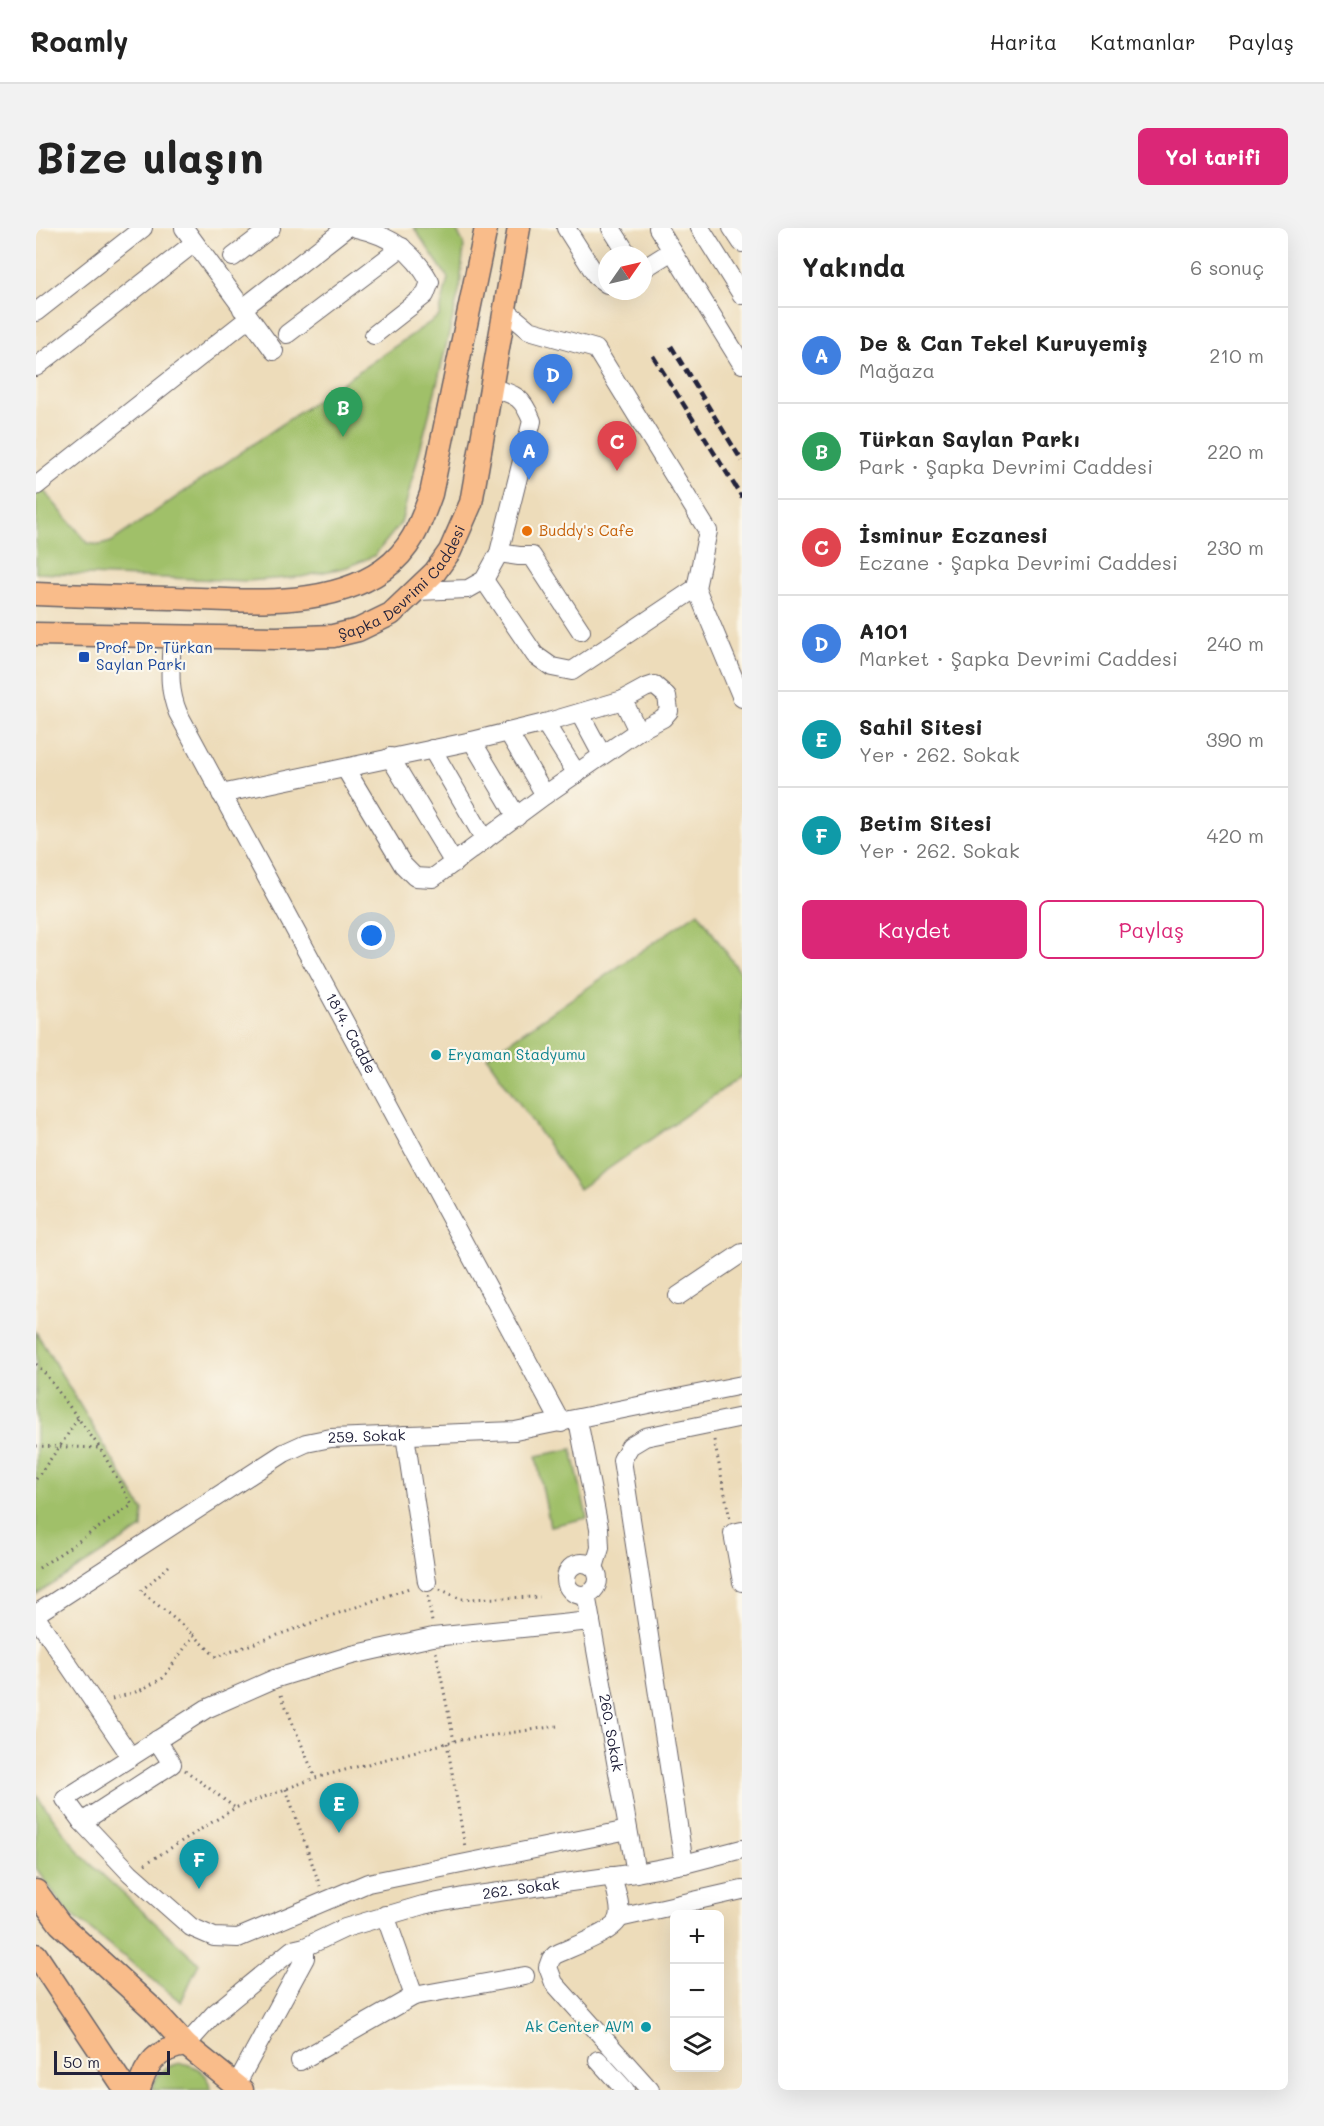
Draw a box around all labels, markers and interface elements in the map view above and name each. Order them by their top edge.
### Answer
text: Roamly [30,23,129,59]
text: Harita [990,28,1057,55]
text: Katmanlar [1090,28,1196,55]
text: Paylaş [1229,28,1294,55]
button: Yol tarifi [1138,128,1288,185]
text: Bize ulaşın [36,129,264,184]
north arrow [598,246,652,300]
text: Yakında [802,250,905,284]
text: 6 sonuç [1190,254,1264,280]
text: De & Can Tekel Kuruyemiş [859,328,1148,357]
text: A [815,342,828,368]
text: 210 m [1209,342,1264,368]
pin: D [534,354,572,404]
text: Mağaza [859,357,935,383]
pin: B [324,388,362,437]
pin: C [598,422,636,471]
text: Türkan Saylan Parkı [859,424,1081,453]
pin: A [510,430,548,480]
text: B [815,438,828,464]
text: 220 m [1207,438,1264,464]
text: Park · Şapka Devrimi Caddesi [859,453,1153,479]
place label: Buddy's Cafe [539,520,634,540]
text: İsminur Eczanesi [859,520,1048,549]
street label: Şapka Devrimi Caddesi [336,522,469,643]
marker: Buddy's Cafe [520,524,534,538]
text: C [814,534,829,560]
text: 230 m [1206,534,1264,560]
text: Eczane · Şapka Devrimi Caddesi [859,549,1178,575]
text: A101 [859,616,908,645]
text: D [814,630,829,656]
text: 240 m [1206,630,1264,656]
place label: Prof. Dr. Türkan Saylan Parkı [96,637,213,674]
text: Market · Şapka Devrimi Caddesi [859,645,1178,671]
marker: Prof. Dr. Türkan Saylan Parkı [77,650,91,664]
text: Sahil Sitesi [859,712,983,741]
text: E [815,726,828,752]
text: 390 m [1206,726,1264,752]
text: Yer · 262. Sokak [859,741,1020,767]
text: Betim Sitesi [859,808,992,837]
text: F [815,822,828,848]
text: 420 m [1206,822,1264,848]
text: Yer · 262. Sokak [859,837,1020,863]
button: Kaydet [802,900,1027,959]
button: Paylaş [1039,900,1264,959]
your location [357,921,386,950]
street label: 1814. Cadde [322,989,382,1077]
place label: Eryaman Stadyumu [448,1044,586,1064]
marker: Eryaman Stadyumu [429,1048,443,1062]
street label: 259. Sokak [327,1424,406,1447]
street label: 260. Sokak [595,1692,629,1773]
pin: E [320,1784,358,1833]
pin: F [180,1840,218,1889]
street label: 262. Sokak [481,1873,561,1903]
map controls [670,1910,724,2072]
button: + [670,1910,724,1964]
button: − [670,1964,724,2018]
place label: Ak Center AVM [525,2016,634,2036]
button: layers [670,2018,724,2072]
marker: Ak Center AVM [639,2020,653,2034]
scale bar [54,2048,170,2076]
text: 50 m [63,2051,100,2072]

